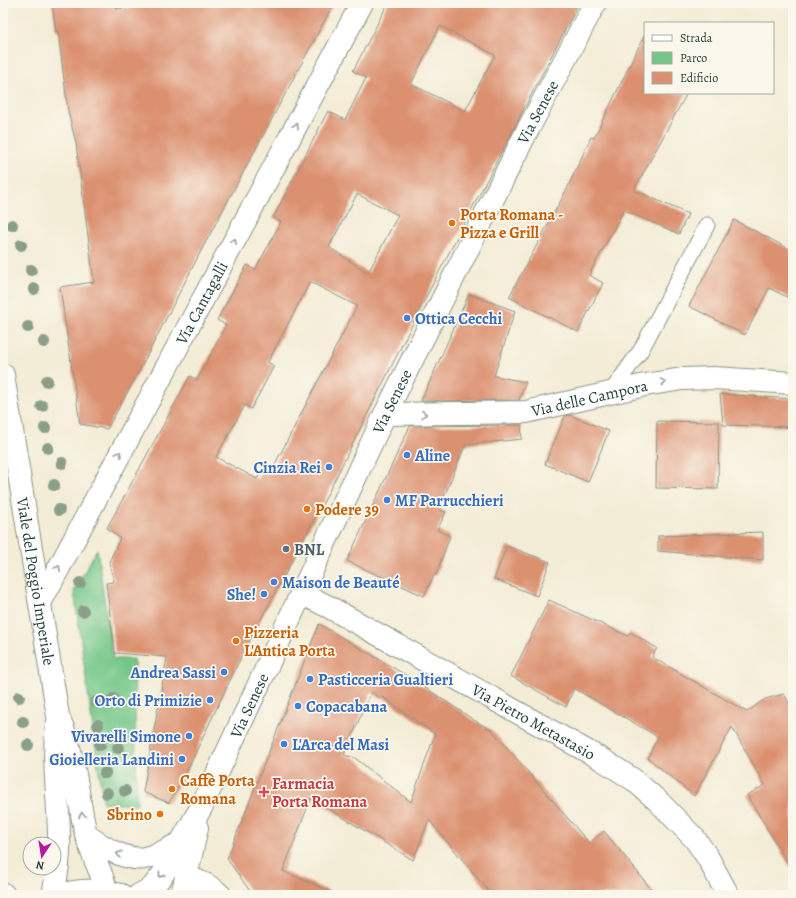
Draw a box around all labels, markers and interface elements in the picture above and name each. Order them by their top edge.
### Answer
legend [644,22,774,94]
text: Strada [680,30,713,46]
text: Parco [680,50,707,66]
text: Edificio [680,70,718,86]
street label: Via Senese [512,77,564,149]
one-way arrow [291,123,299,130]
place label: Porta Romana - Pizza e Grill [460,204,563,244]
marker: Porta Romana - Pizza e Grill [447,218,457,228]
one-way arrow [229,238,237,245]
street label: Via Cantagalli [170,258,233,349]
place label: Ottica Cecchi [415,308,503,330]
marker: Ottica Cecchi [402,313,412,323]
street label: Via Senese [367,366,418,438]
street label: Via delle Campora [528,375,651,423]
one-way arrow [659,378,666,387]
one-way arrow [421,410,427,418]
place label: Aline [414,445,450,467]
marker: Aline [402,450,412,460]
one-way arrow [115,451,122,458]
place label: Cinzia Rei [253,457,321,479]
marker: Cinzia Rei [324,462,334,472]
place label: MF Parrucchieri [395,490,504,512]
street label: Viale del Poggio Imperiale [11,495,60,667]
marker: MF Parrucchieri [382,495,392,505]
place label: Podere 39 [315,499,379,521]
marker: Podere 39 [302,504,312,514]
place label: BNL [294,539,325,561]
marker: BNL [281,544,291,554]
one-way arrow [53,565,61,572]
place label: Maison de Beauté [282,572,400,594]
marker: Maison de Beauté [269,577,279,587]
place label: She! [227,584,256,606]
marker: She! [259,589,269,599]
place label: Pizzeria L'Antica Porta [244,622,336,662]
marker: Pizzeria L'Antica Porta [231,636,241,646]
place label: Andrea Sassi [130,662,216,684]
marker: Andrea Sassi [219,667,229,677]
place label: Pasticceria Gualtieri [318,669,453,691]
street label: Via Senese [225,670,274,743]
marker: Pasticceria Gualtieri [305,674,315,684]
street label: Via Pietro Metastasio [467,679,599,766]
place label: Orto di Primizie [94,690,202,712]
marker: Orto di Primizie [205,695,215,705]
place label: Copacabana [306,696,388,718]
marker: Copacabana [293,701,303,711]
place label: Vivarelli Simone [70,726,181,748]
marker: Vivarelli Simone [184,731,194,741]
place label: L'Arca del Masi [292,734,390,756]
marker: L'Arca del Masi [279,739,289,749]
place label: Gioielleria Landini [49,749,174,771]
marker: Gioielleria Landini [177,754,187,764]
place label: Caffè Porta Romana [180,770,255,810]
place label: Farmacia Porta Romana [272,773,367,813]
marker: Caffè Porta Romana [167,784,177,794]
marker: Farmacia Porta Romana [259,787,269,797]
place label: Sbrino [107,804,152,826]
marker: Sbrino [155,809,165,819]
one-way arrow [79,812,87,818]
north arrow [22,836,62,876]
one-way arrow [115,850,122,858]
text: N [35,857,46,873]
one-way arrow [159,871,166,878]

